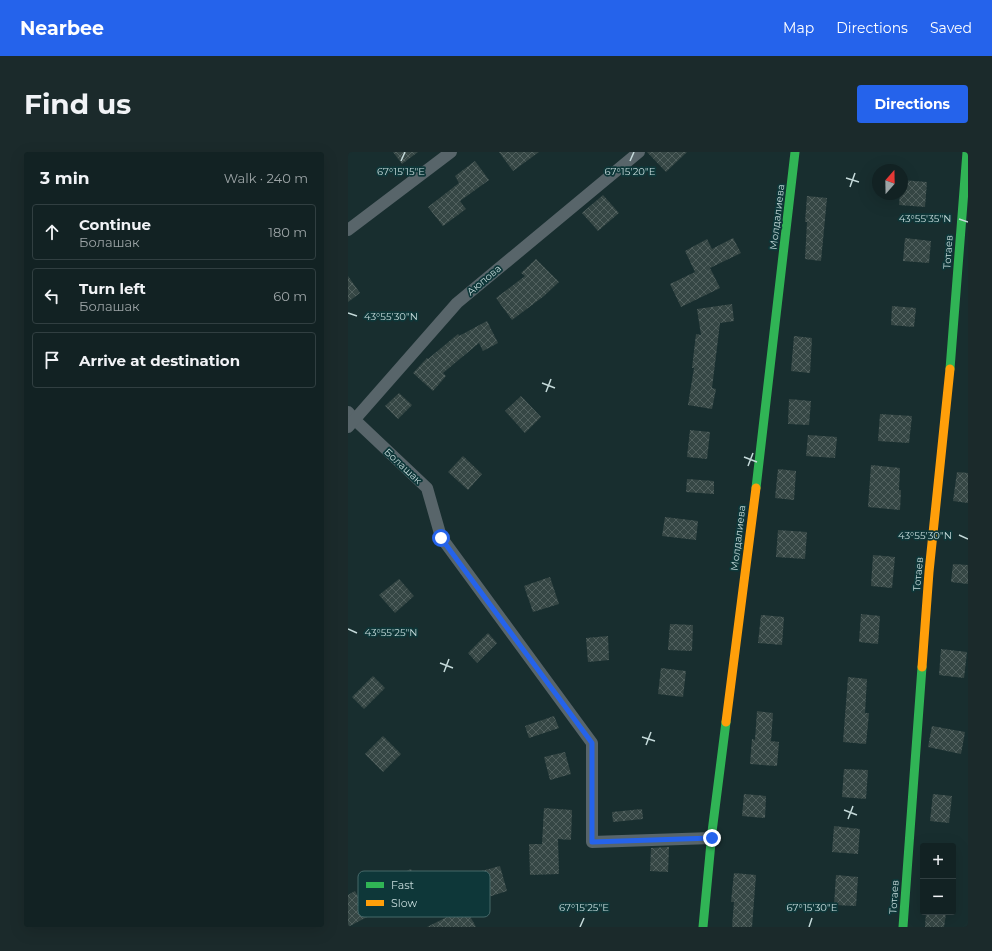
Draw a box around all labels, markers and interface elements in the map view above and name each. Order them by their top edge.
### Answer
text: Nearbee [20,17,104,40]
text: Map [783,19,814,37]
text: Directions [836,19,908,37]
text: Saved [930,19,972,37]
button: Directions [857,85,968,123]
text: Find us [24,87,131,121]
north arrow [872,164,908,200]
text: 67°15'15"E [377,165,425,178]
text: 67°15'20"E [605,165,656,178]
text: 3 min [40,168,90,188]
text: Walk · 240 m [224,170,308,186]
street label: Молдалиева [767,183,787,251]
text: 43°55'35"N [899,212,951,225]
text: Continue [79,215,151,234]
icon: ahead [41,221,63,243]
text: 180 m [268,224,307,240]
text: Болашак [79,234,140,250]
street label: Тотаев [940,234,956,270]
street label: Аюпова [464,262,504,298]
text: Turn left [79,279,146,298]
icon: left [41,285,63,307]
text: 60 m [273,288,307,304]
text: Болашак [79,298,140,314]
text: 43°55'30"N [364,310,418,323]
icon: arrive [41,349,63,371]
text: Arrive at destination [79,351,240,370]
street label: Болашак [382,445,425,487]
street label: Молдалиева [728,504,748,572]
route start [432,529,450,547]
text: 43°55'30"N [898,529,952,542]
street label: Тотаев [910,556,926,592]
text: 43°55'25"N [365,626,417,639]
route end [703,829,721,847]
map controls [920,843,956,915]
button: + [920,843,956,879]
legend [358,871,490,917]
text: Fast [391,878,415,892]
street label: Тотаев [886,879,902,915]
button: − [920,879,956,915]
text: Slow [391,896,417,910]
text: 67°15'25"E [559,901,609,914]
text: 67°15'30"E [787,901,838,914]

